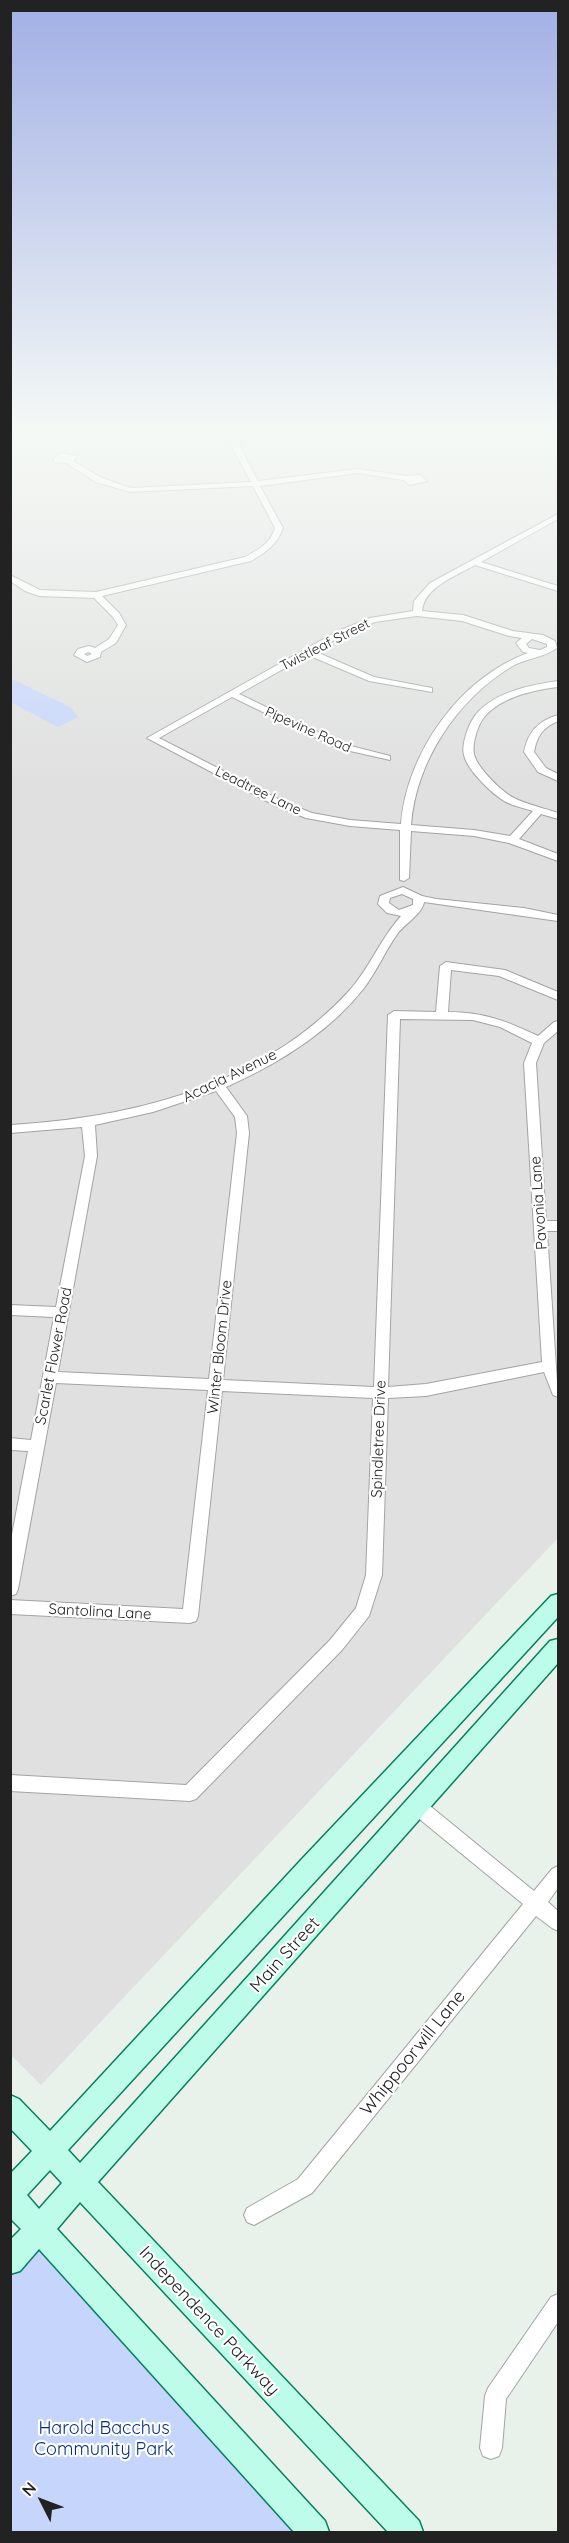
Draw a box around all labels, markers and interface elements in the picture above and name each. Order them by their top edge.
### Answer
street label: Twistleaf Street [277,615,373,675]
street label: Pipevine Road [262,703,354,757]
street label: Leadtree Lane [212,763,304,819]
street label: Acacia Avenue [180,1046,280,1106]
street label: Pavonia Lane [527,1155,551,1251]
street label: Winter Bloom Drive [204,1279,236,1415]
street label: Scarlet Flower Road [32,1286,76,1426]
street label: Spindletree Drive [368,1380,390,1498]
street label: Santolina Lane [48,1600,152,1624]
street label: Main Street [245,1913,325,1997]
street label: Whippoorwill Lane [356,1986,470,2120]
street label: Independence Parkway [134,2242,284,2400]
park label: Harold Bacchus Community Park [34,2418,174,2460]
north arrow [12,2471,72,2531]
text: N [17,2478,40,2500]

